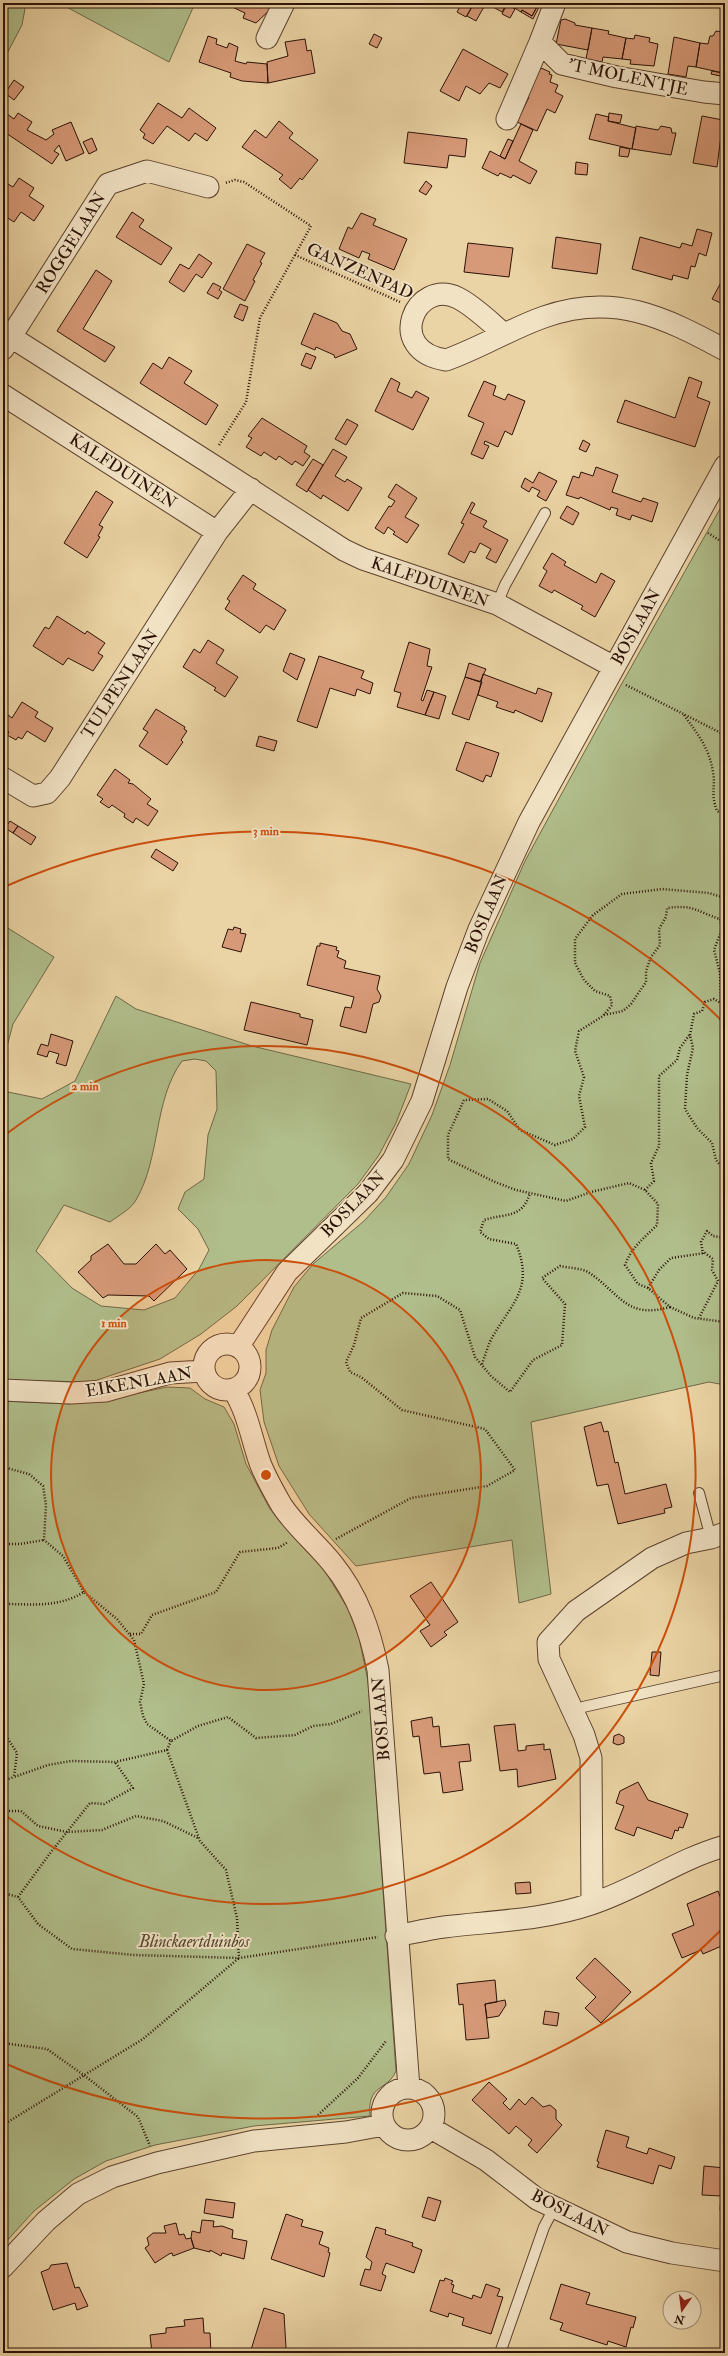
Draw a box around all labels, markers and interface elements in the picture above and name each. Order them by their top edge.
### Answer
street label: 'T MOLENTJE [566,54,690,101]
street label: ROGGELAAN [31,188,111,298]
street label: GANZENPAD [303,238,417,304]
street label: KALFDUINEN [66,429,181,514]
street label: KALFDUINEN [368,552,492,612]
street label: BOSLAAN [606,585,666,669]
street label: TULPENLAAN [77,625,164,743]
text: 3 min [253,824,280,839]
street label: BOSLAAN [460,871,512,957]
text: 2 min [71,1079,99,1094]
street label: BOSLAAN [316,1166,390,1241]
text: 1 min [101,1316,128,1331]
street label: EIKENLAAN [84,1362,195,1402]
centre of rings [259,1468,273,1482]
street label: BOSLAAN [368,1676,394,1762]
park label: Blinckaertduinbos [138,1931,250,1952]
street label: BOSLAAN [528,2185,613,2242]
north arrow [662,2290,702,2330]
text: N [672,2311,687,2327]

